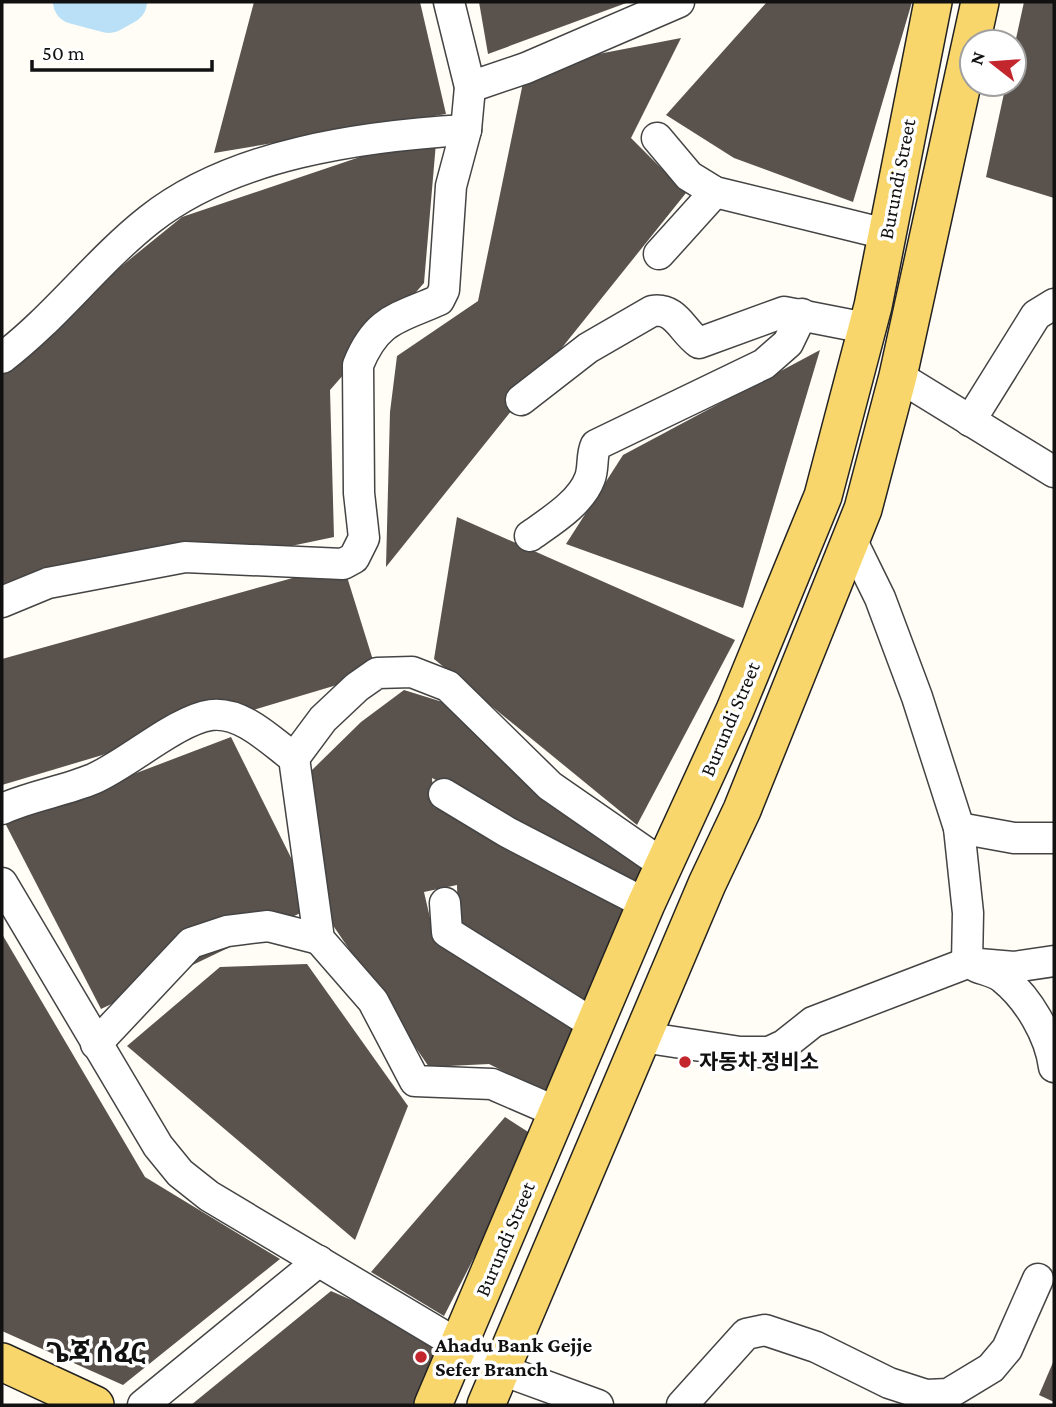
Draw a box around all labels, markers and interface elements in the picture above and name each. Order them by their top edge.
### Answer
scale bar [32,28,212,72]
north arrow [958,28,1028,98]
text: 50 m [42,41,85,65]
text: N [965,49,989,67]
street label: Burundi Street [874,116,921,241]
street label: Burundi Street [695,657,765,780]
place label: 자동차 정비소 [699,1050,819,1074]
marker: 자동차 정비소 [677,1054,693,1070]
street label: Burundi Street [470,1177,540,1300]
place label: Ahadu Bank Gejje Sefer Branch [434,1333,592,1381]
district label: ጌጃ ሰፈር [46,1337,146,1368]
marker: Ahadu Bank Gejje Sefer Branch [413,1349,429,1365]

